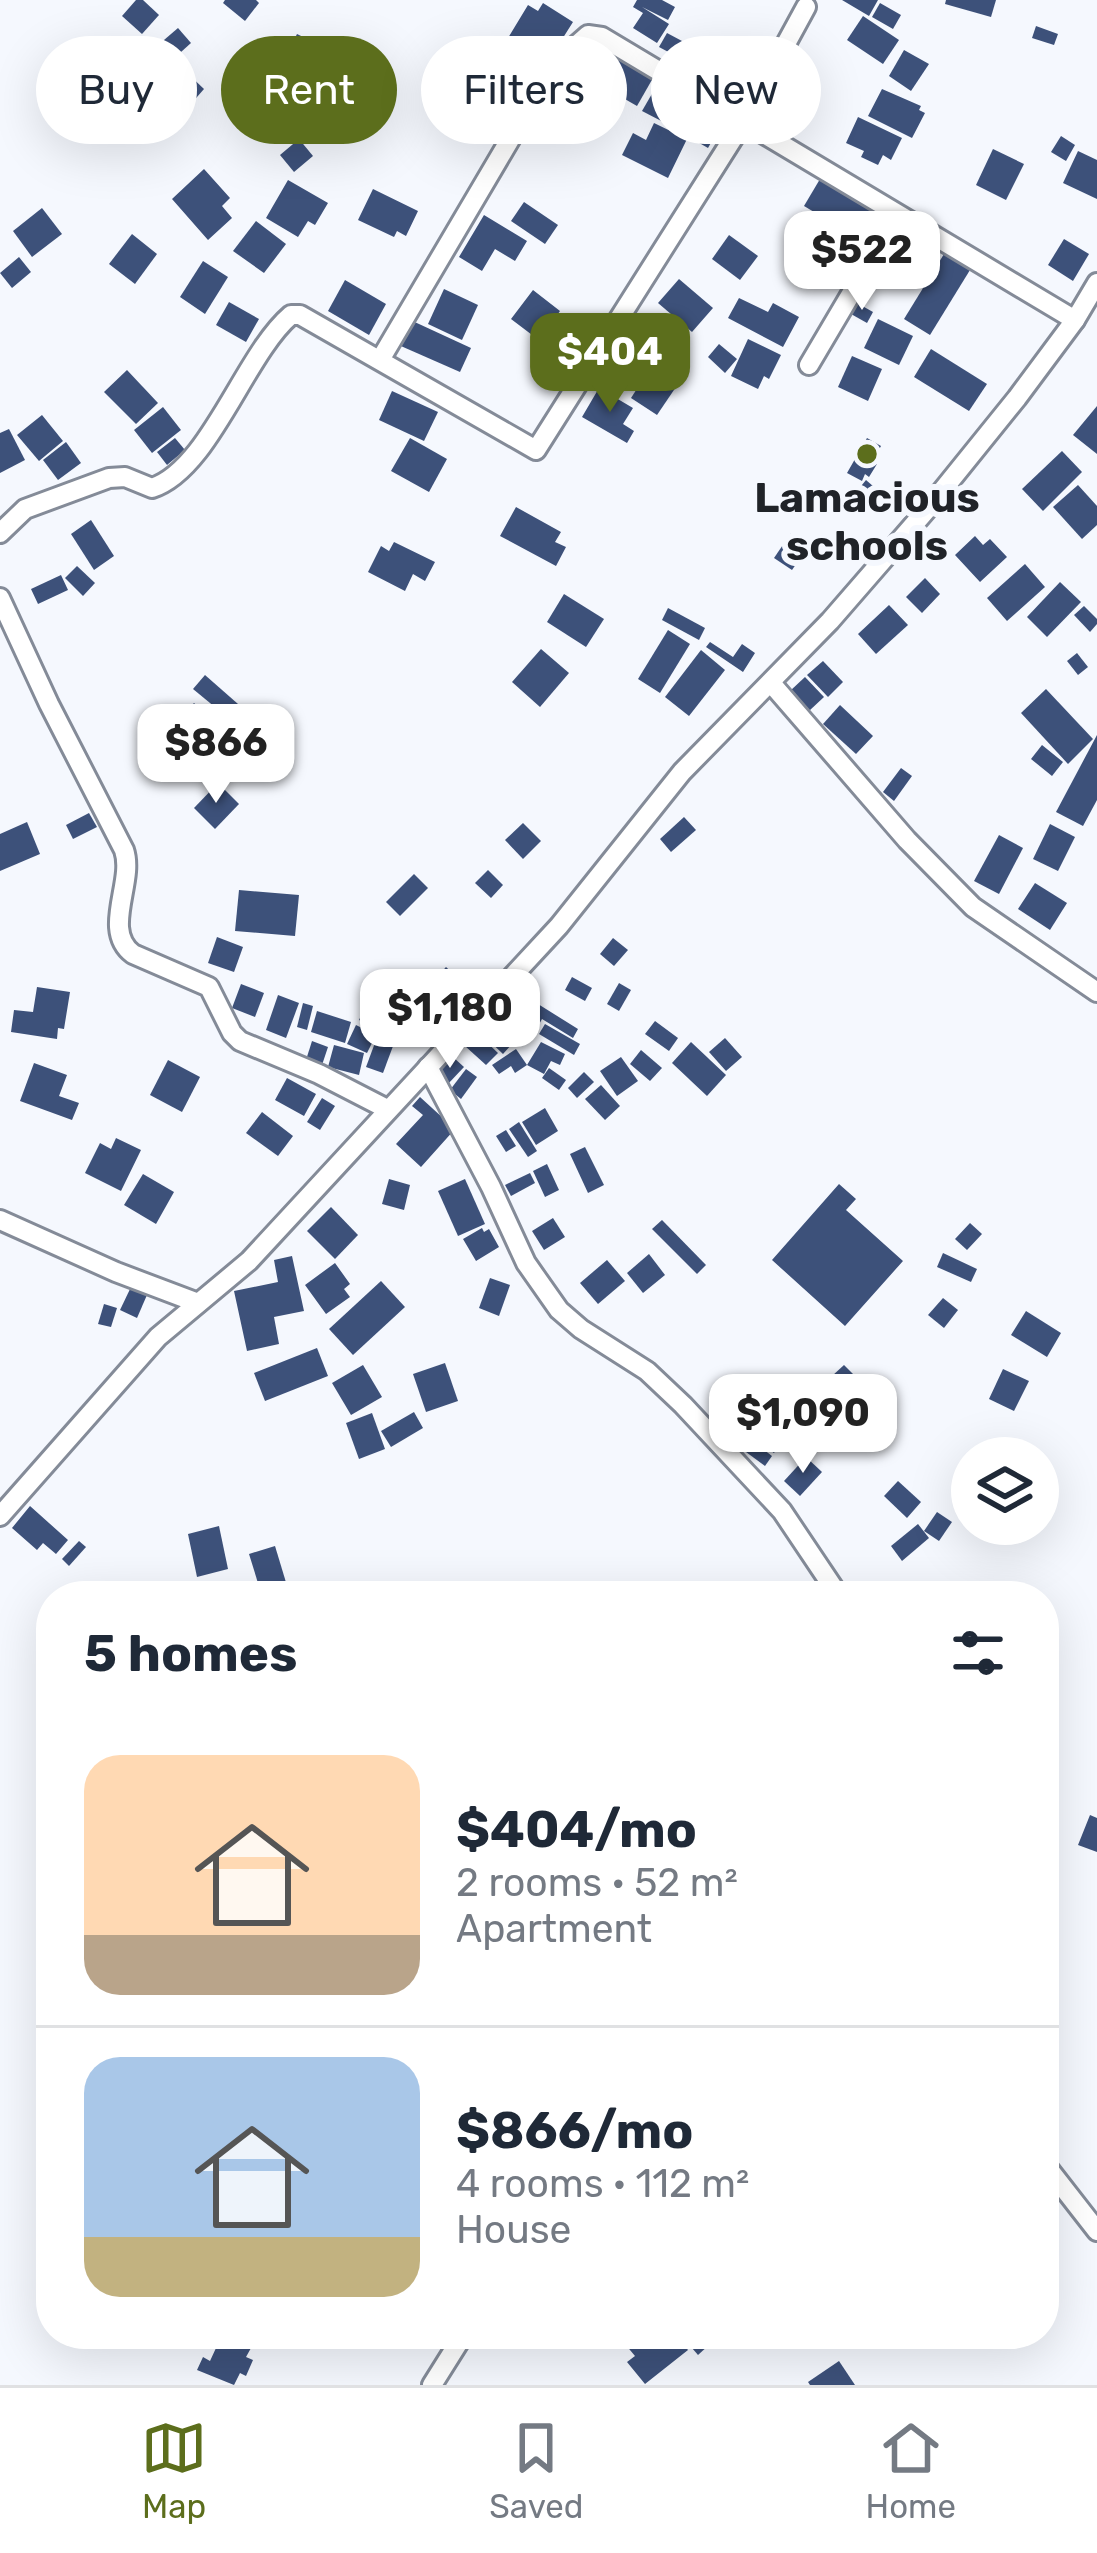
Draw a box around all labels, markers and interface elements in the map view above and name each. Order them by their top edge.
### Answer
chip: Buy [36,36,197,144]
chip: Rent [221,36,397,144]
chip: Filters [421,36,627,144]
chip: New [651,36,821,144]
pin: $522 [791,211,933,313]
text: $522 [811,227,913,273]
pin: $404 [539,313,681,415]
text: $404 [557,329,663,375]
marker: Lamacious schools [854,441,880,467]
place label: Lamacious schools [754,473,980,571]
pin: $866 [145,704,287,806]
text: $866 [164,720,268,766]
pin: $1,180 [352,969,548,1071]
text: $1,180 [387,985,513,1031]
pin: $1,090 [705,1374,901,1476]
text: $1,090 [736,1390,870,1436]
map controls [951,1437,1059,1545]
button: layers [951,1437,1059,1545]
icon: filters [945,1620,1011,1686]
text: 5 homes [84,1623,297,1684]
text: $404/mo [456,1799,697,1860]
icon: home [180,1803,324,1947]
text: 2 rooms · 52 m² [456,1860,738,1906]
text: Apartment [456,1906,652,1952]
text: $866/mo [456,2100,693,2161]
icon: home [180,2105,324,2249]
text: 4 rooms · 112 m² [456,2161,749,2207]
text: House [456,2207,571,2253]
tab: Map [141,2415,207,2526]
tab: Saved [489,2415,583,2526]
tab: Home [866,2415,956,2526]

